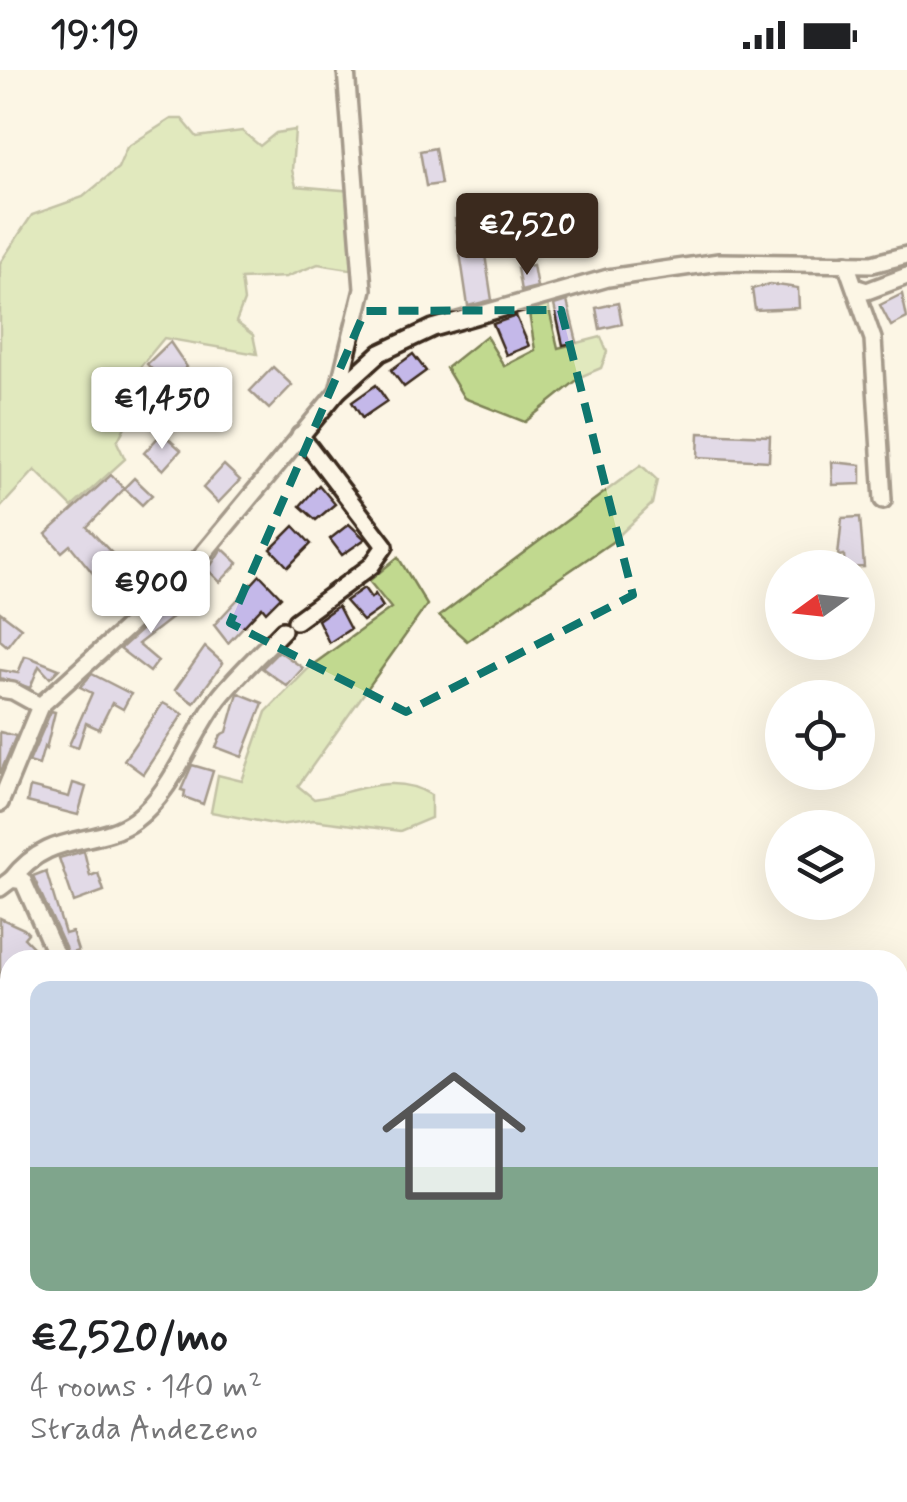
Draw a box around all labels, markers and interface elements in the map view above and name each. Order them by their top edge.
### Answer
text: 19:19 [50,11,139,60]
pin: €2,520 [446,193,608,278]
text: €2,520 [478,204,576,246]
pin: €1,450 [81,367,243,452]
text: €1,450 [113,378,211,420]
north arrow [765,550,875,660]
map controls [765,550,875,920]
pin: €900 [92,551,210,636]
text: €900 [114,562,188,604]
button: locate [765,680,875,790]
button: layers [765,810,875,920]
icon: home [364,1046,544,1226]
text: €2,520/mo [30,1311,228,1366]
text: 4 rooms · 140 m² [30,1366,262,1408]
text: Strada Andezeno [30,1408,258,1450]

